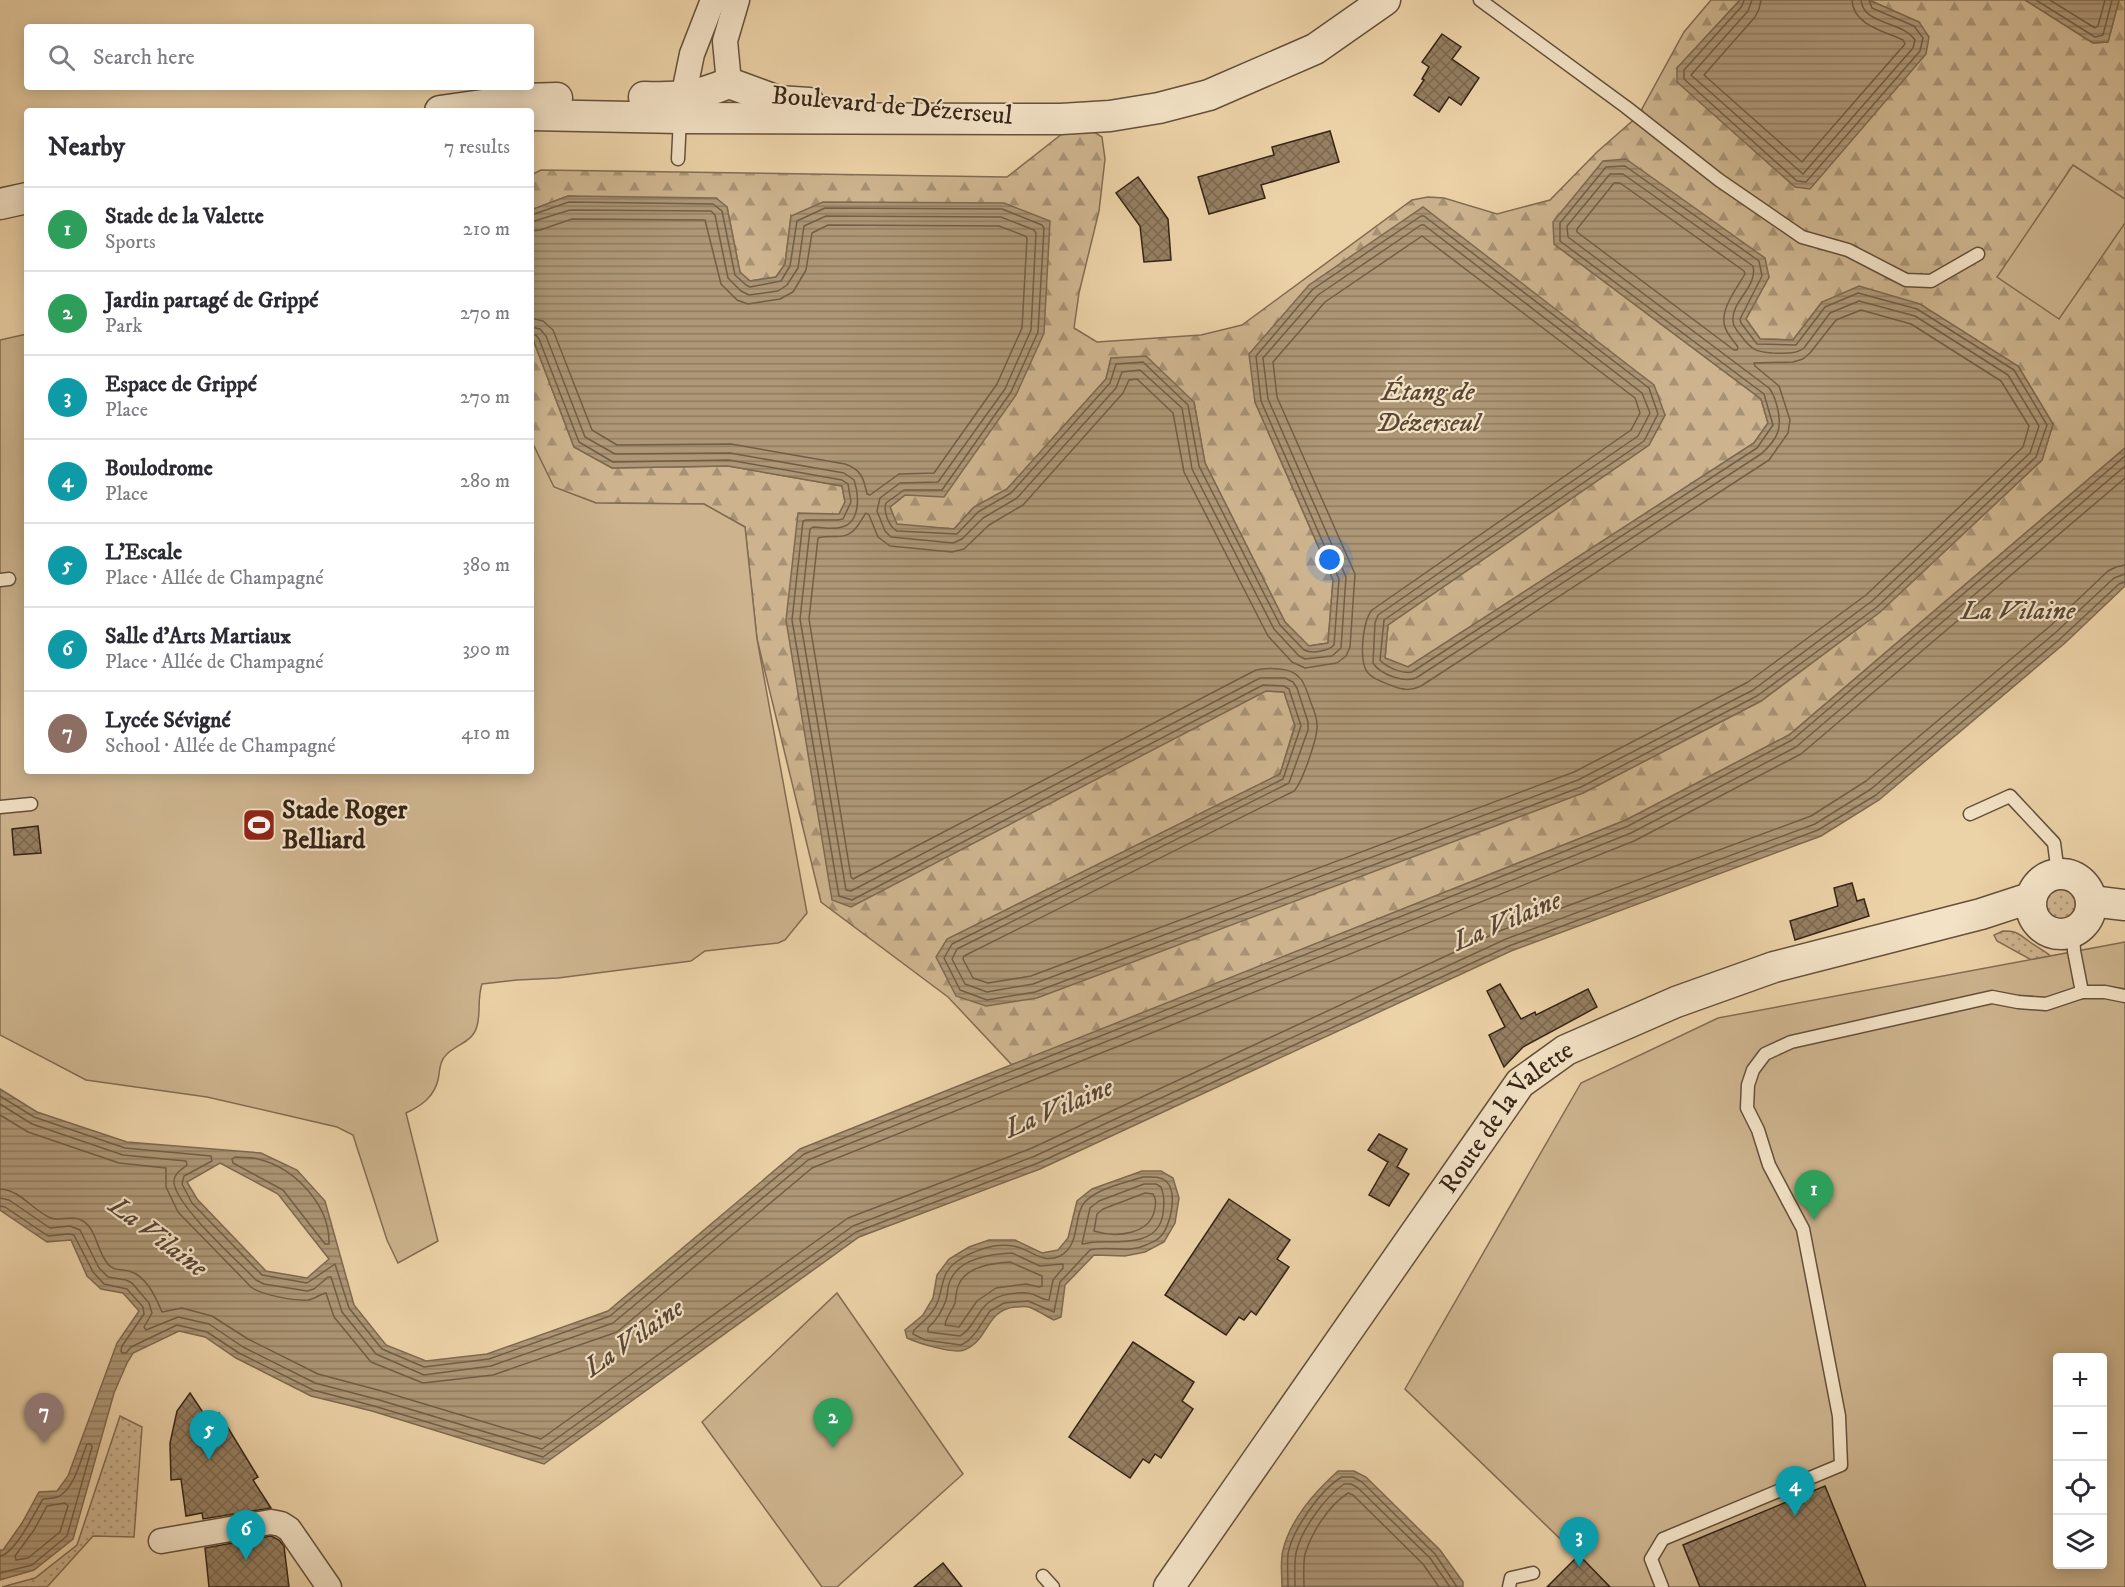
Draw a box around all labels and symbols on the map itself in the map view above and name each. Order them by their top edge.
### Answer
street label: Boulevard de Dézerseul [770,79,1014,133]
water label: Étang de Dézerseul [1376,375,1483,440]
your location [1315,545,1344,574]
water label: La Vilaine [1959,594,2076,628]
place label: Stade Roger Belliard [282,794,408,857]
sports icon: Stade Roger Belliard [241,807,277,843]
water label: La Vilaine [1446,883,1567,960]
street label: Route de la Valette [1432,1033,1578,1200]
water label: La Vilaine [998,1070,1119,1147]
pin: 1 [1794,1170,1834,1220]
water label: La Vilaine [101,1188,214,1285]
water label: La Vilaine [576,1291,691,1386]
pin: 7 [24,1394,63,1443]
pin: 2 [814,1398,852,1448]
pin: 5 [190,1410,228,1460]
pin: 4 [1776,1466,1814,1516]
pin: 6 [226,1510,266,1560]
pin: 3 [1560,1518,1598,1567]

